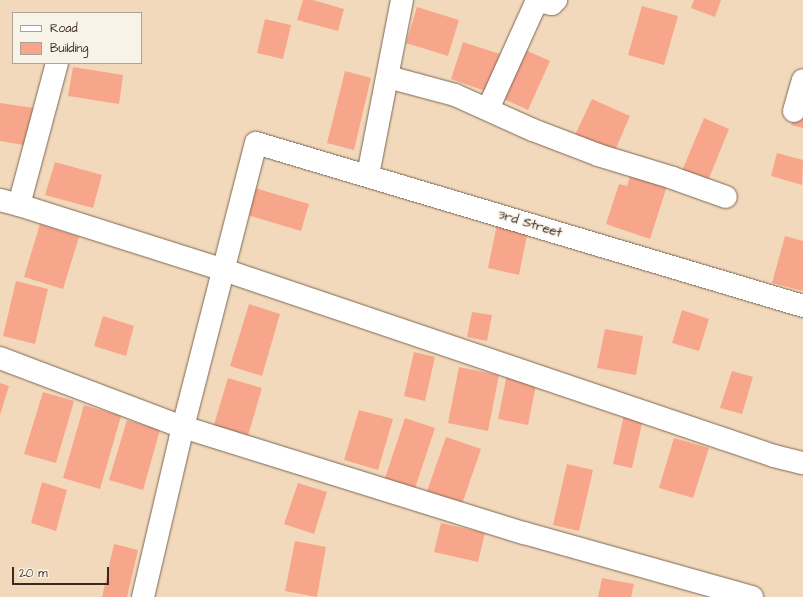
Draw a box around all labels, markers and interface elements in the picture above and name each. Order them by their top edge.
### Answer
legend [12,12,142,64]
text: Road [50,20,78,37]
text: Building [50,40,88,57]
street label: 3rd Street [496,207,564,241]
scale bar [14,559,111,585]
text: 20 m [19,565,48,582]

